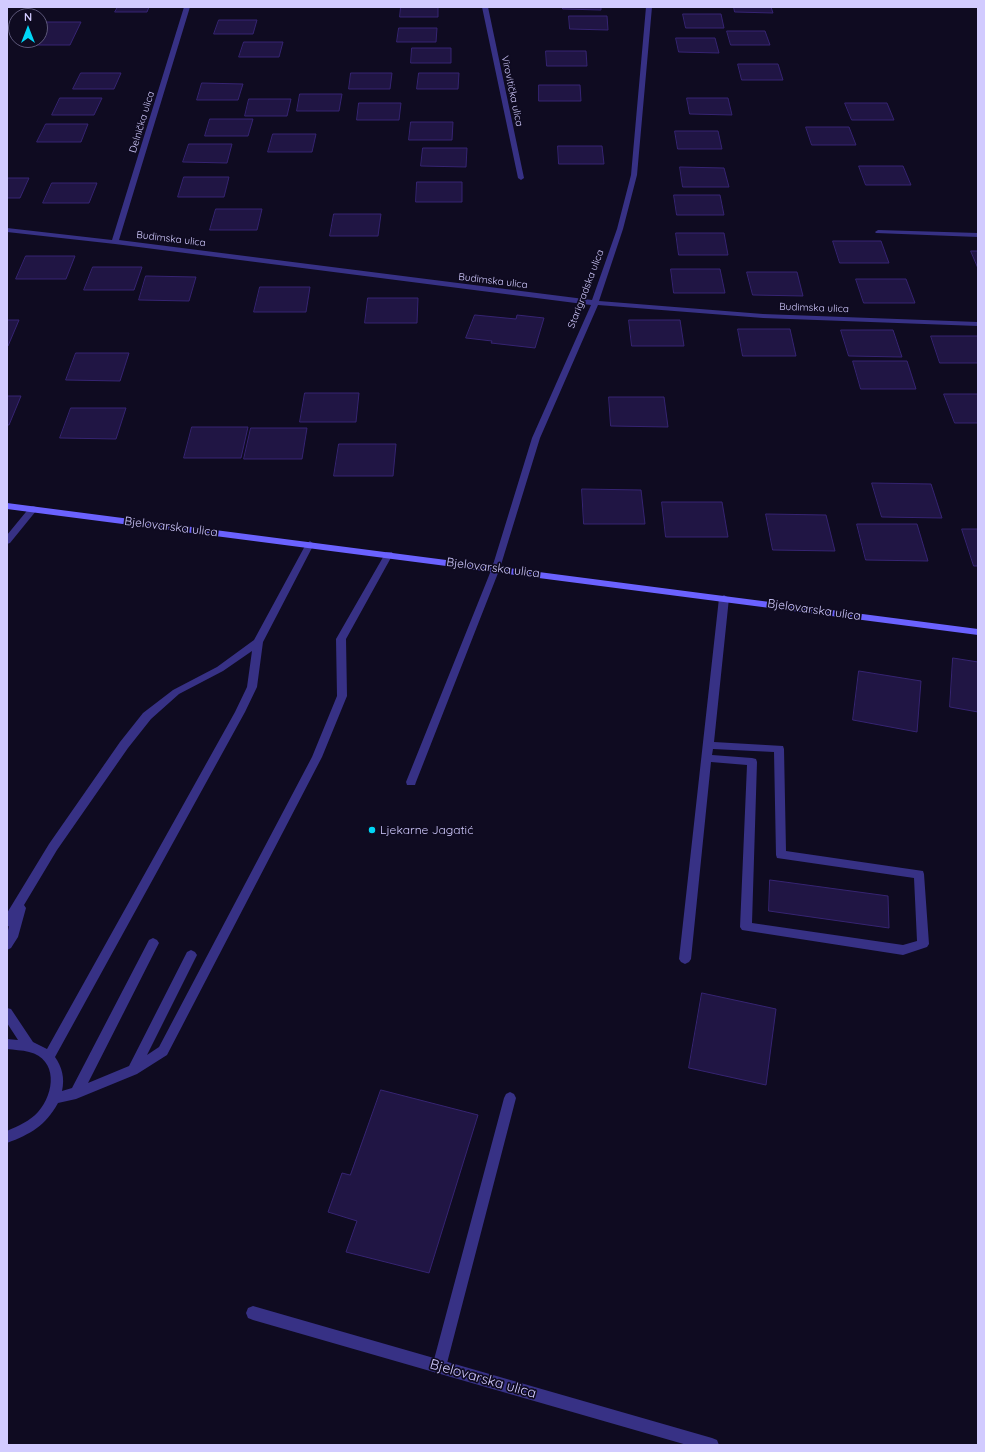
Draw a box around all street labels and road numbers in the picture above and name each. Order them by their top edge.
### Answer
street label: Virovitička ulica [499,55,525,127]
street label: Delnička ulica [127,90,157,154]
street label: Budimska ulica [136,229,206,249]
street label: Starigradska ulica [565,248,607,330]
street label: Budimska ulica [458,271,528,291]
street label: Budimska ulica [779,301,849,315]
street label: Bjelovarska ulica [123,514,219,540]
street label: Bjelovarska ulica [445,555,541,581]
street label: Bjelovarska ulica [766,596,862,624]
street label: Bjelovarska ulica [428,1356,538,1402]

